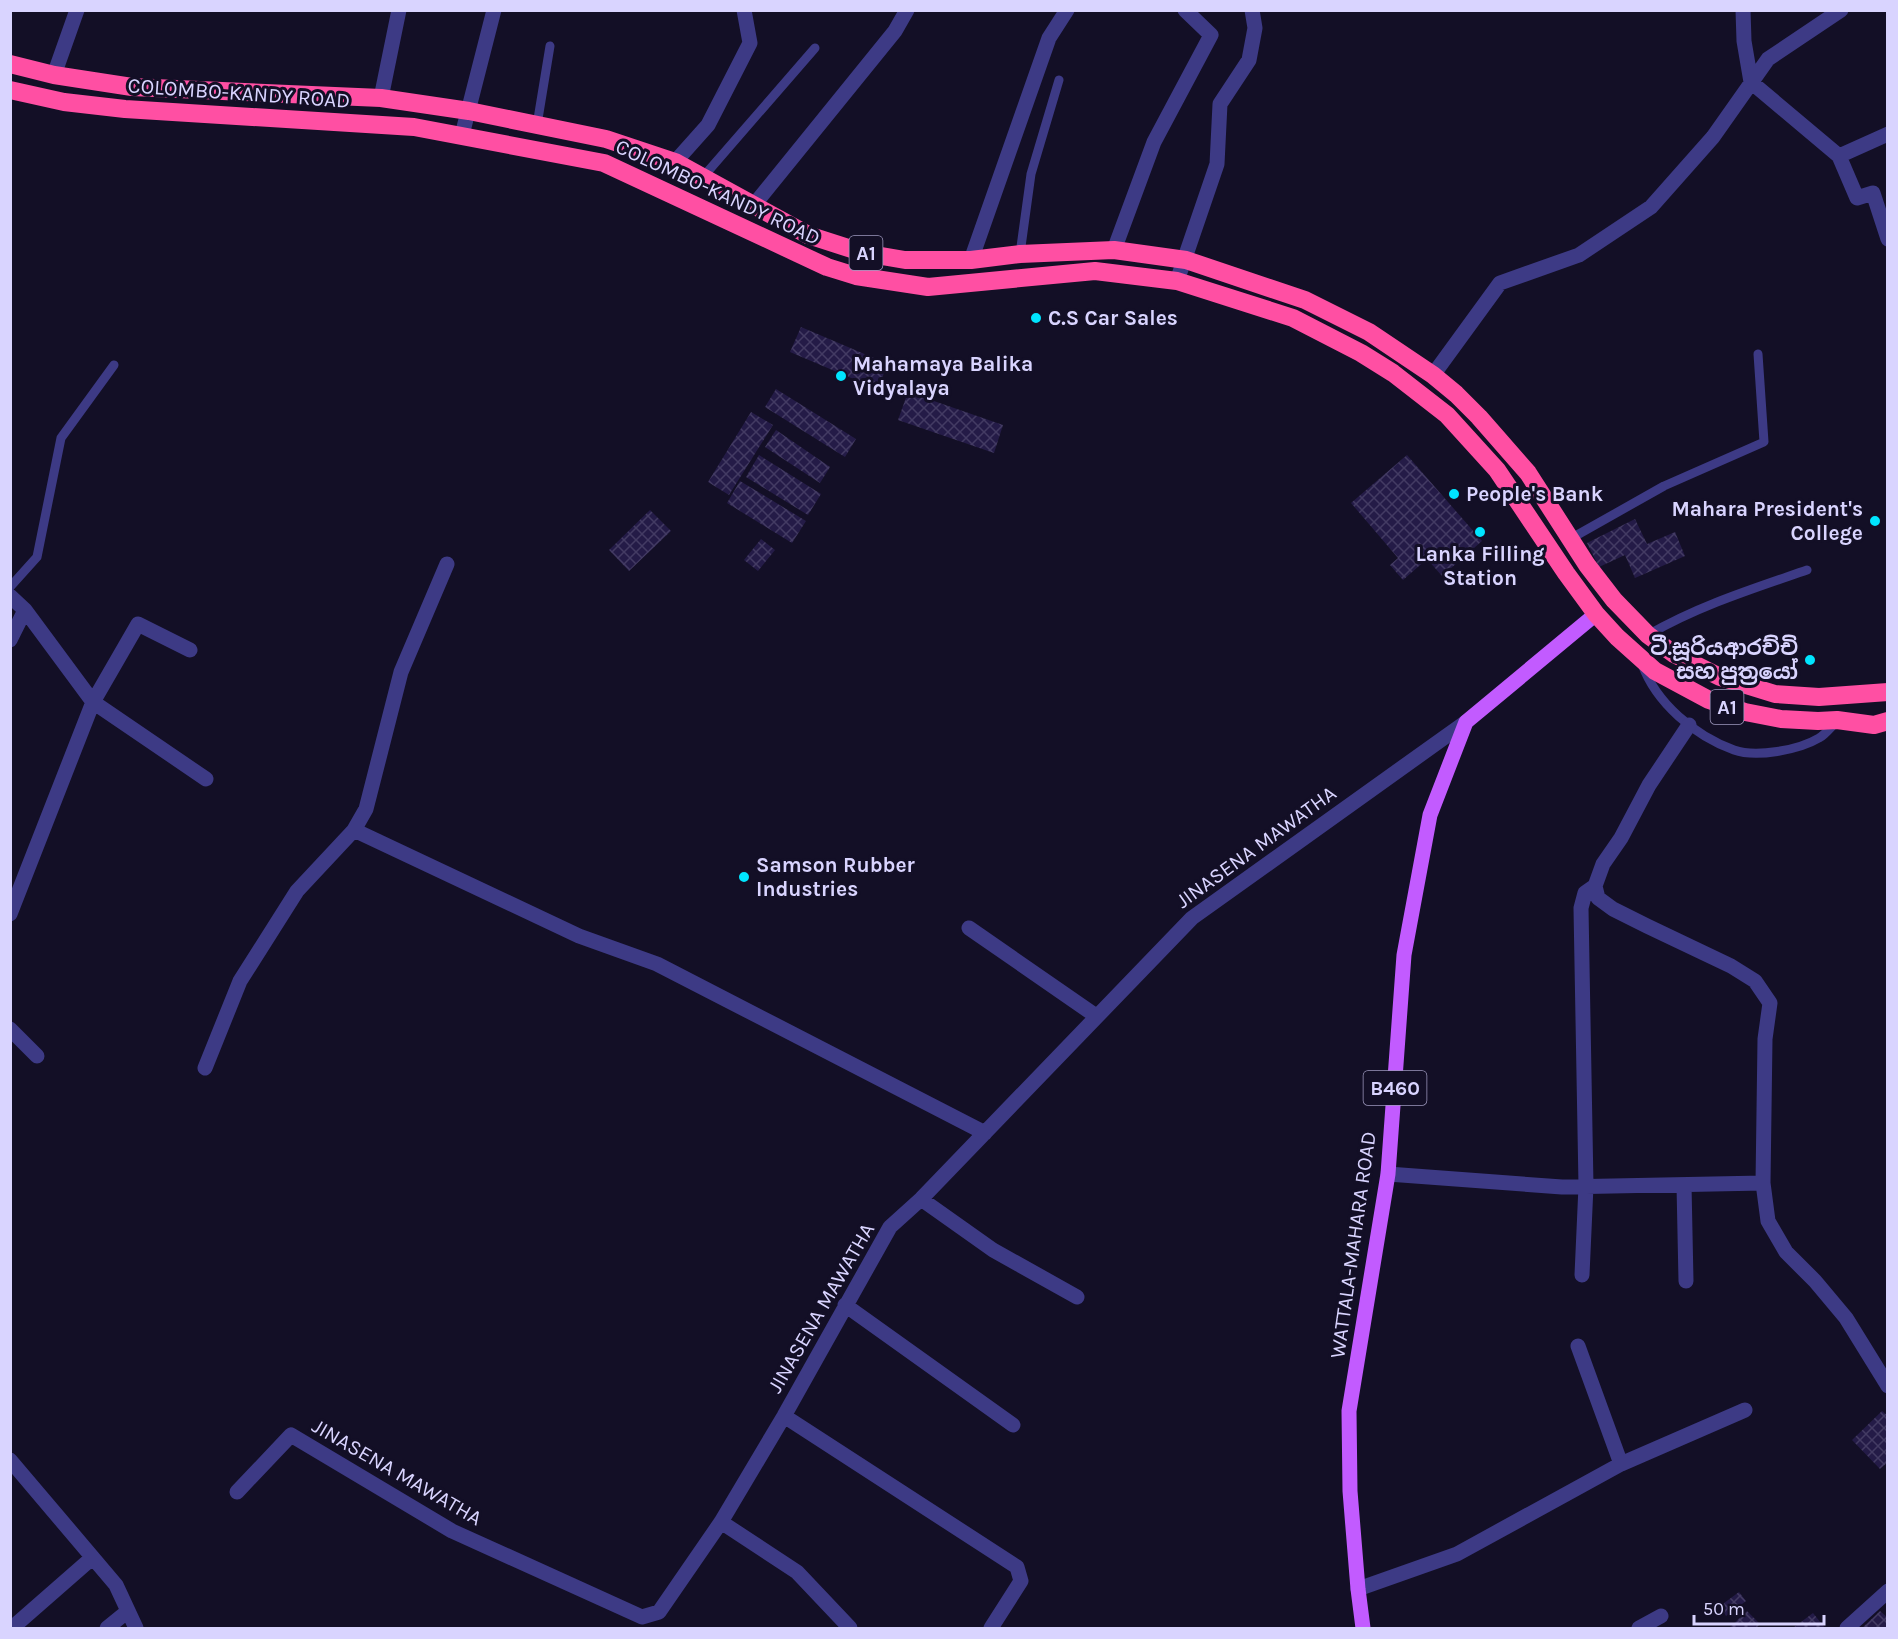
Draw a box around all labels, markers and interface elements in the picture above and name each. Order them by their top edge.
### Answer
street label: COLOMBO-KANDY ROAD [127,73,351,113]
street label: COLOMBO-KANDY ROAD [612,134,824,250]
road number: A1 [850,236,882,270]
place label: C.S Car Sales [1048,306,1178,330]
marker: C.S Car Sales [1029,311,1043,325]
place label: Mahamaya Balika Vidyalaya [853,352,1033,400]
marker: Mahamaya Balika Vidyalaya [834,369,848,383]
place label: People's Bank [1466,482,1604,506]
marker: People's Bank [1447,487,1461,501]
place label: Mahara President's College [1671,497,1863,545]
marker: Mahara President's College [1868,514,1882,528]
marker: Lanka Filling Station [1473,525,1487,539]
place label: Lanka Filling Station [1415,542,1545,590]
place label: ටී.සූරියආරච්චි සහ පුත්‍රයෝ [1650,634,1798,685]
marker: ටී.සූරියආරච්චි සහ පුත්‍රයෝ [1803,653,1817,667]
road number: A1 [1710,690,1744,724]
street label: JINASENA MAWATHA [1171,781,1341,913]
place label: Samson Rubber Industries [756,853,916,901]
marker: Samson Rubber Industries [737,870,751,884]
road number: B460 [1364,1071,1426,1105]
street label: WATTALA-MAHARA ROAD [1325,1130,1381,1360]
street label: JINASENA MAWATHA [763,1219,879,1397]
street label: JINASENA MAWATHA [308,1414,486,1530]
scale bar [1694,1588,1824,1626]
text: 50 m [1703,1598,1745,1620]

